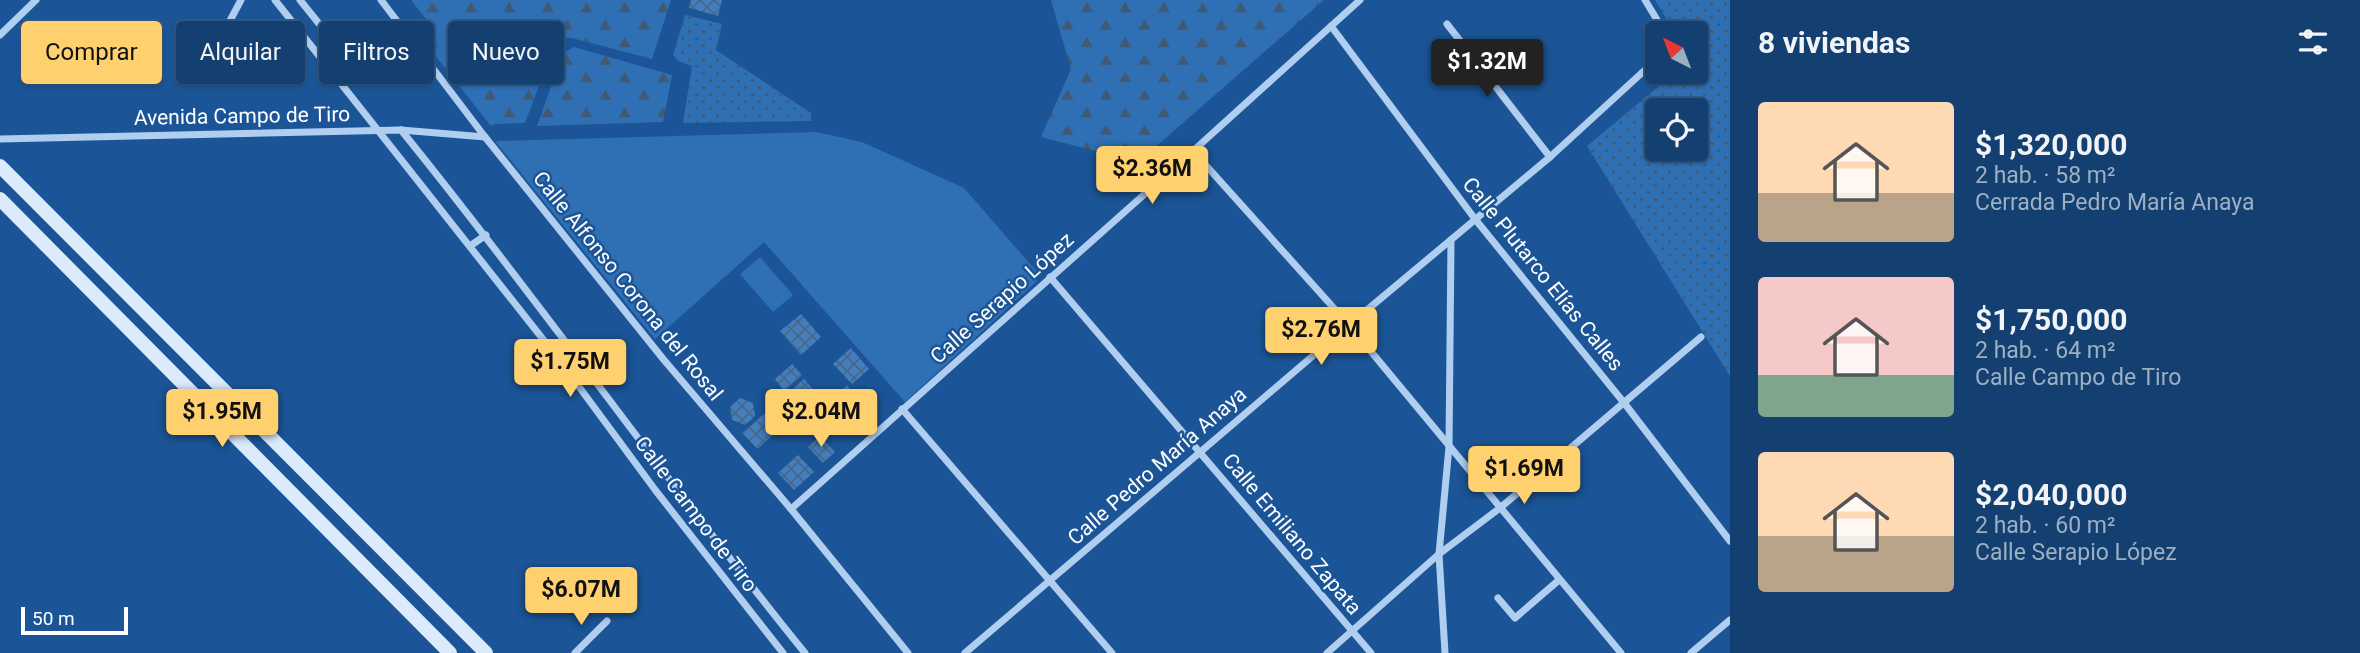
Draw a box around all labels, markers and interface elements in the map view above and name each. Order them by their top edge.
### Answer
chip: Comprar [21,21,162,84]
chip: Alquilar [176,21,305,84]
chip: Filtros [319,21,434,84]
chip: Nuevo [448,21,564,84]
north arrow [1645,21,1708,84]
map controls [1645,21,1708,161]
icon: filters [2294,23,2332,61]
text: 8 viviendas [1758,25,1910,60]
pin: $1.32M [1430,40,1544,99]
text: $1.32M [1447,48,1527,75]
button: locate [1645,98,1708,161]
street label: Avenida Campo de Tiro [134,102,350,130]
text: $1,320,000 [1975,127,2127,162]
icon: home [1814,130,1898,214]
pin: $2.36M [1095,146,1209,206]
text: $2.36M [1112,155,1192,182]
text: 2 hab. · 58 m² [1975,162,2115,189]
street label: Calle Alfonso Corona del Rosal [528,167,728,405]
street label: Calle Plutarco Elías Calles [1458,172,1628,376]
text: Cerrada Pedro María Anaya [1975,189,2255,216]
street label: Calle Serapio López [926,227,1078,369]
text: $1,750,000 [1975,302,2127,337]
icon: home [1814,305,1898,389]
pin: $2.76M [1264,308,1378,367]
text: $2.76M [1281,316,1361,343]
text: 2 hab. · 64 m² [1975,337,2115,364]
pin: $1.75M [513,340,627,399]
text: $1.75M [530,348,610,375]
text: Calle Campo de Tiro [1975,364,2181,391]
street label: Calle Pedro María Anaya [1063,382,1251,550]
pin: $1.95M [165,390,279,449]
pin: $2.04M [764,390,878,449]
text: $1.95M [182,398,262,425]
text: $2.04M [781,398,861,425]
street label: Calle Campo de Tiro [630,432,762,596]
pin: $1.69M [1467,447,1581,506]
street label: Calle Emiliano Zapata [1218,449,1366,619]
text: $1.69M [1484,455,1564,482]
text: $2,040,000 [1975,477,2127,512]
icon: home [1814,480,1898,564]
text: 2 hab. · 60 m² [1975,512,2115,539]
text: Calle Serapio López [1975,539,2177,566]
pin: $6.07M [524,568,638,627]
text: $6.07M [541,576,621,603]
scale bar [21,604,128,636]
text: 50 m [32,607,75,630]

